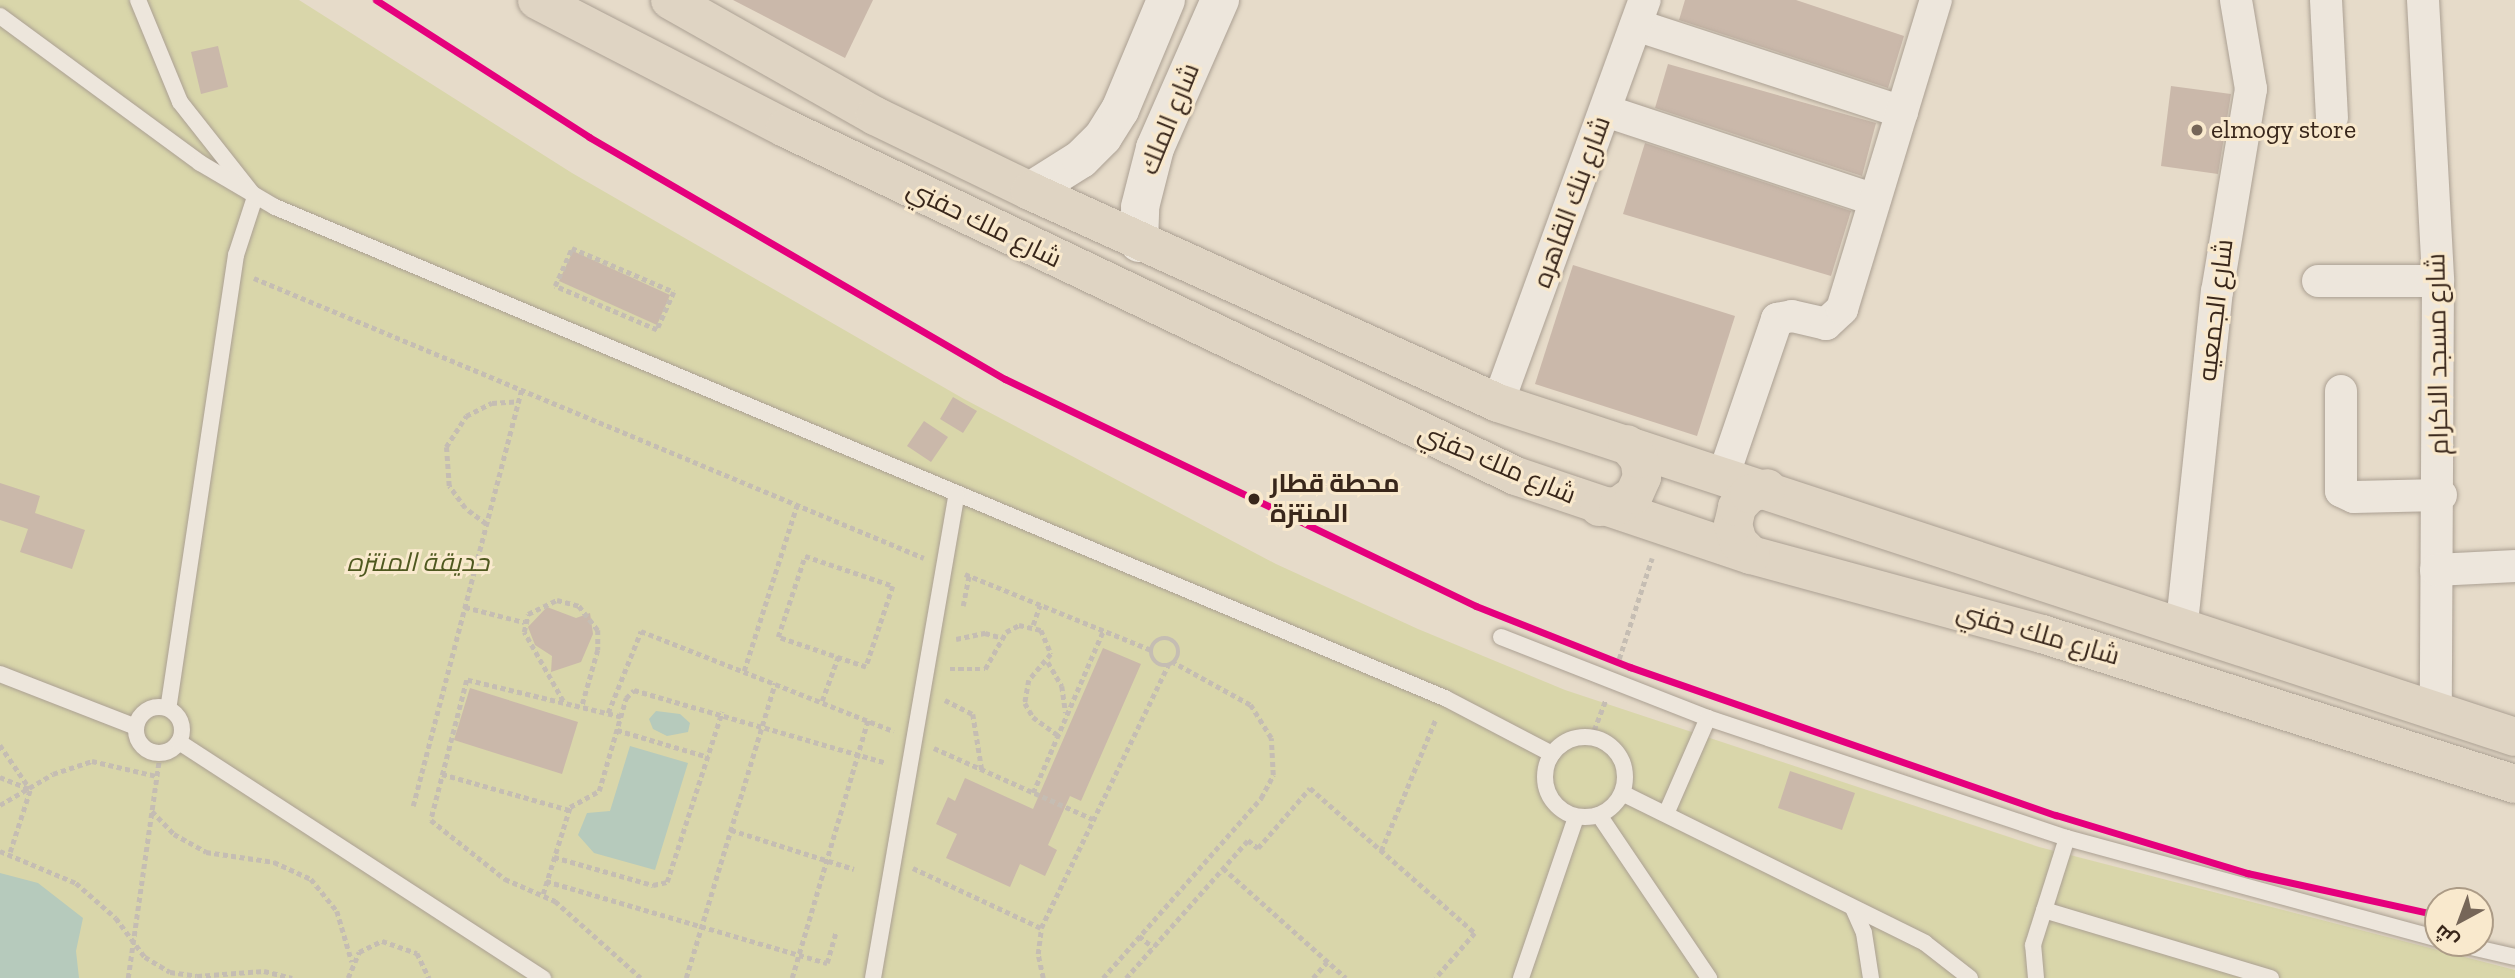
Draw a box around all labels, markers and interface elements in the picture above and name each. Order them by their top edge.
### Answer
street label: شارع الملك [1134,59,1206,179]
street label: شارع بنك القاهره [1527,112,1617,292]
place label: elmogy store [2211,114,2357,146]
marker: elmogy store [2189,122,2205,138]
street label: شارع ملك حفني [902,173,1066,275]
street label: شارع الجمعيه [2192,237,2240,383]
street label: شارع مسجد الاكرام [2421,253,2455,455]
street label: شارع ملك حفني [1414,417,1580,511]
place label: محطة قطار المنتزة [1270,468,1400,530]
marker: محطة قطار المنتزة [1244,489,1264,509]
park label: حديقة المنتزه [347,547,489,579]
street label: شارع ملك حفني [1953,596,2123,672]
north arrow [2424,887,2494,957]
text: ش [2429,920,2463,953]

